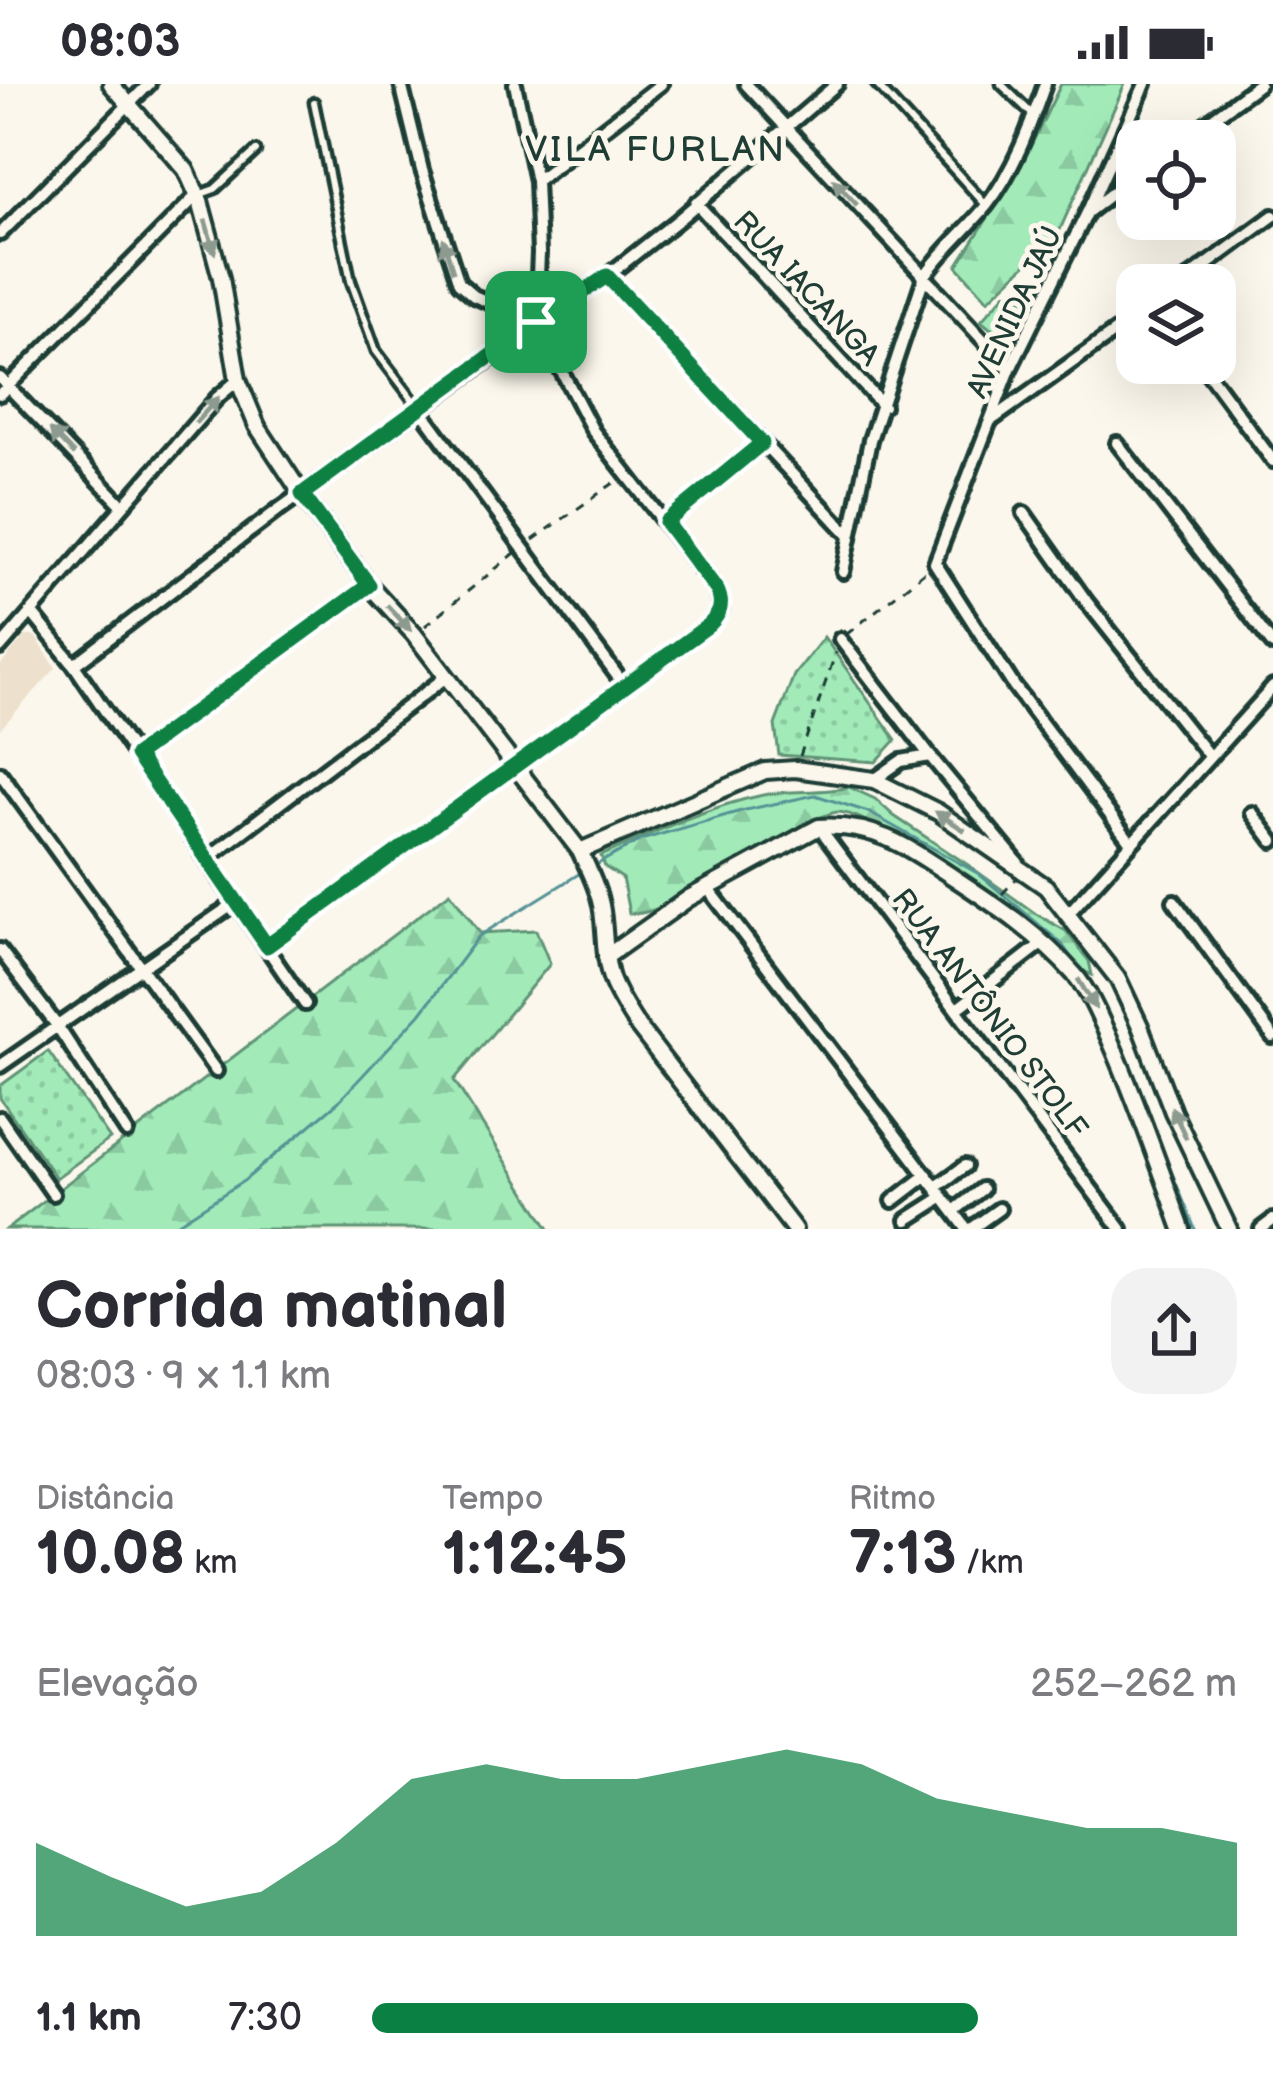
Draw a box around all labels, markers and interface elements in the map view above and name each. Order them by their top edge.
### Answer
text: 08:03 [60,15,180,70]
map controls [1116,120,1236,384]
button: locate [1116,120,1236,240]
district label: VILA FURLAN [525,129,787,172]
one-way arrow [831,178,859,207]
street label: RUA IACANGA [725,204,888,374]
one-way arrow [202,219,220,256]
street label: AVENIDA JAÚ [959,221,1070,404]
one-way arrow [438,236,456,273]
button: layers [1116,264,1236,384]
pin [485,271,587,373]
icon: arrive [503,289,569,355]
one-way arrow [193,395,220,425]
one-way arrow [48,428,76,457]
one-way arrow [385,604,412,633]
one-way arrow [934,810,967,832]
street label: RUA ANTÔNIO STOLF [884,881,1096,1145]
one-way arrow [1075,977,1096,1011]
one-way arrow [1169,1105,1189,1140]
text: Corrida matinal [36,1268,507,1347]
button: share [1111,1268,1237,1394]
text: 08:03 · 9 × 1.1 km [36,1353,331,1400]
text: Distância [36,1479,175,1519]
text: Tempo [442,1479,543,1519]
text: Ritmo [849,1479,936,1519]
text: 10.08 [36,1519,185,1591]
text: 1:12:45 [442,1519,628,1591]
text: 7:13 [849,1519,956,1591]
text: km [185,1543,238,1583]
text: /km [956,1543,1024,1583]
text: Elevação [36,1661,199,1708]
text: 252–262 m [1030,1661,1237,1708]
text: 1.1 km [36,1995,142,2042]
text: 7:30 [228,1995,302,2042]

